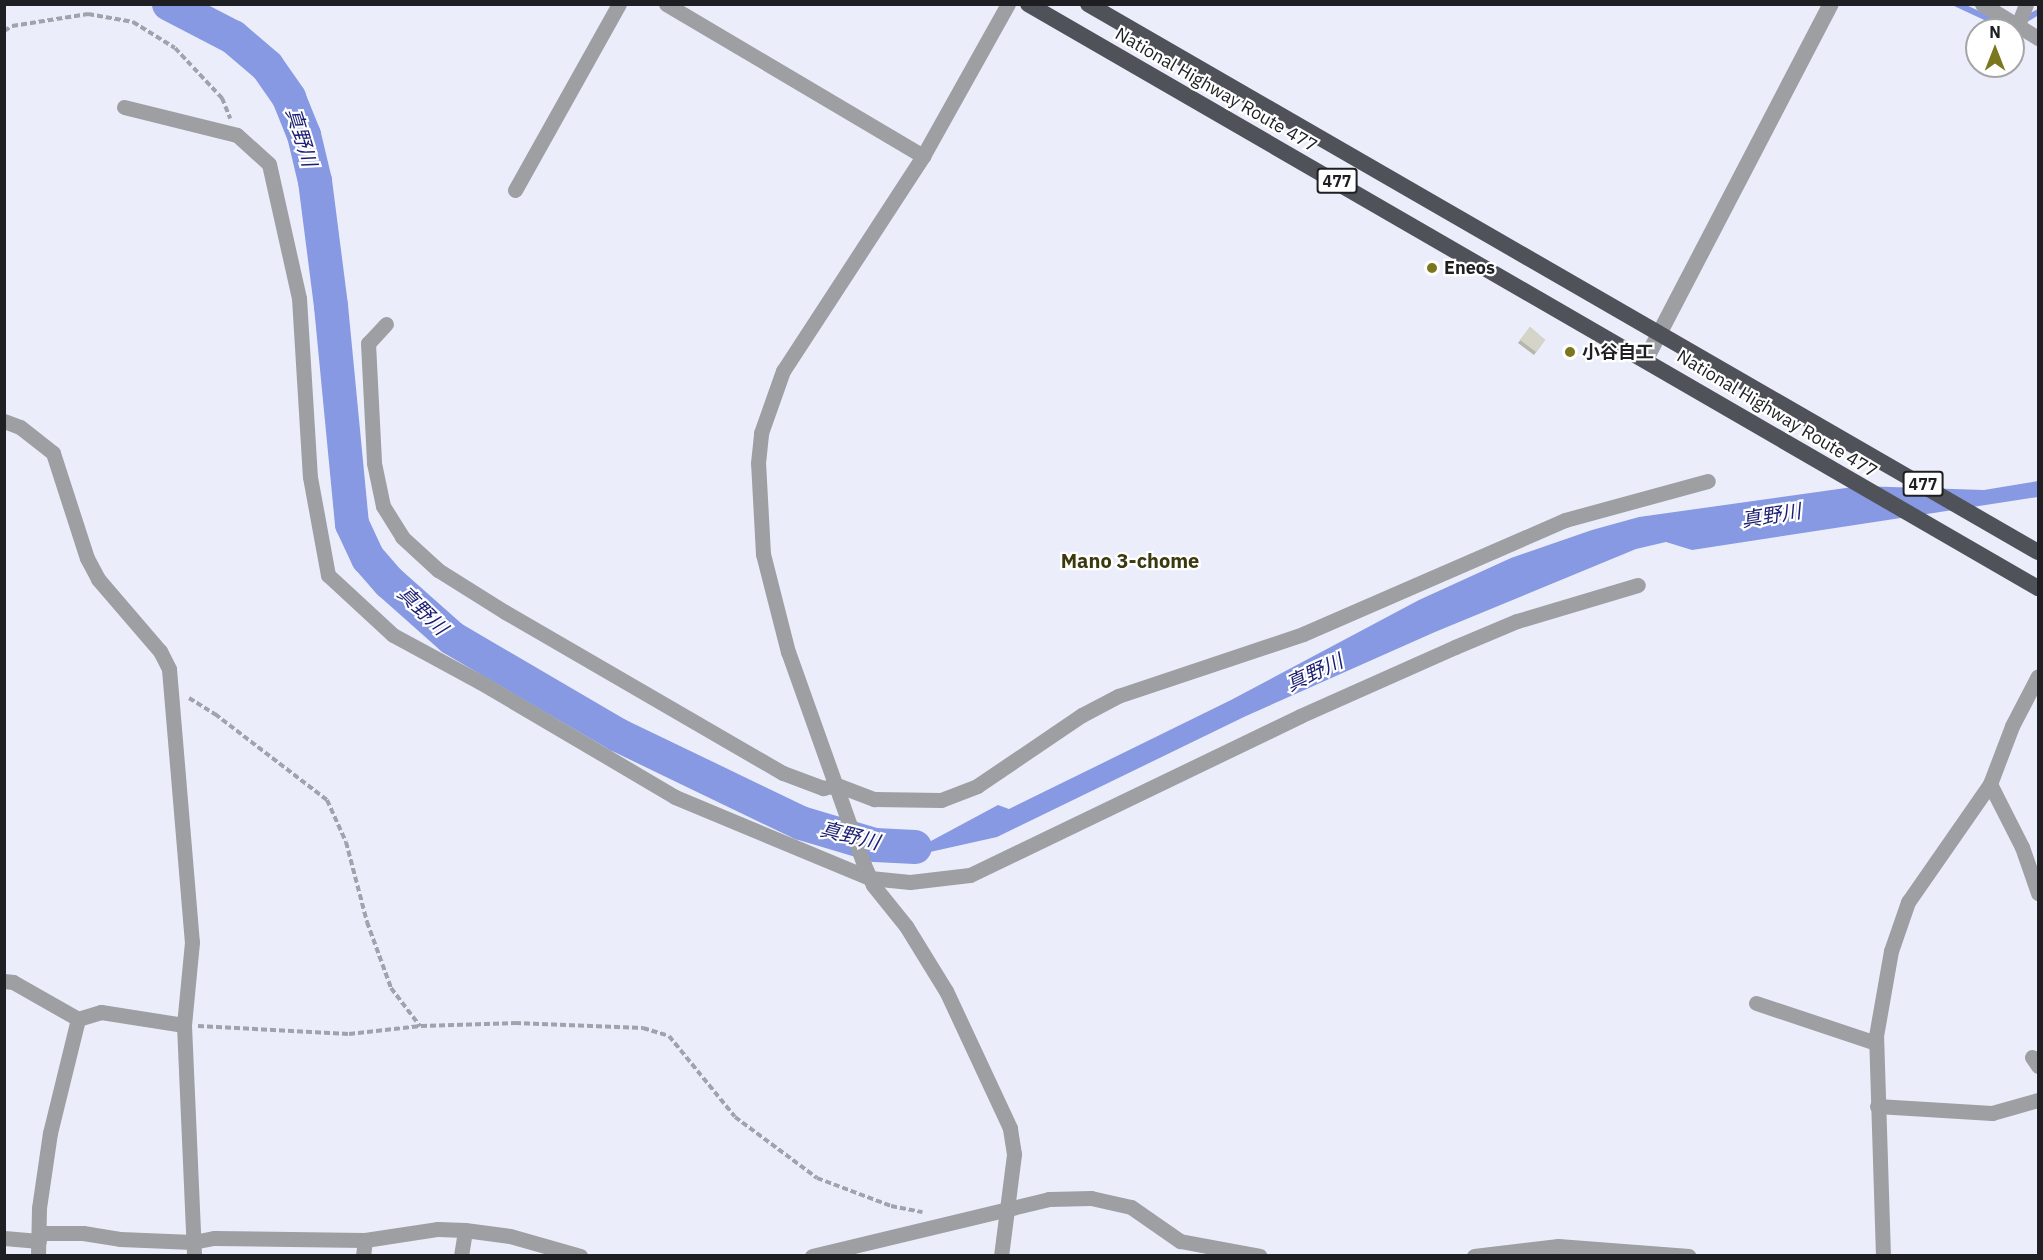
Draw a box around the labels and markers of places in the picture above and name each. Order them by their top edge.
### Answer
place label: Eneos [1444,257,1495,279]
marker: Eneos [1425,261,1439,275]
place label: 小谷自工 [1582,341,1654,363]
marker: 小谷自工 [1563,345,1577,359]

